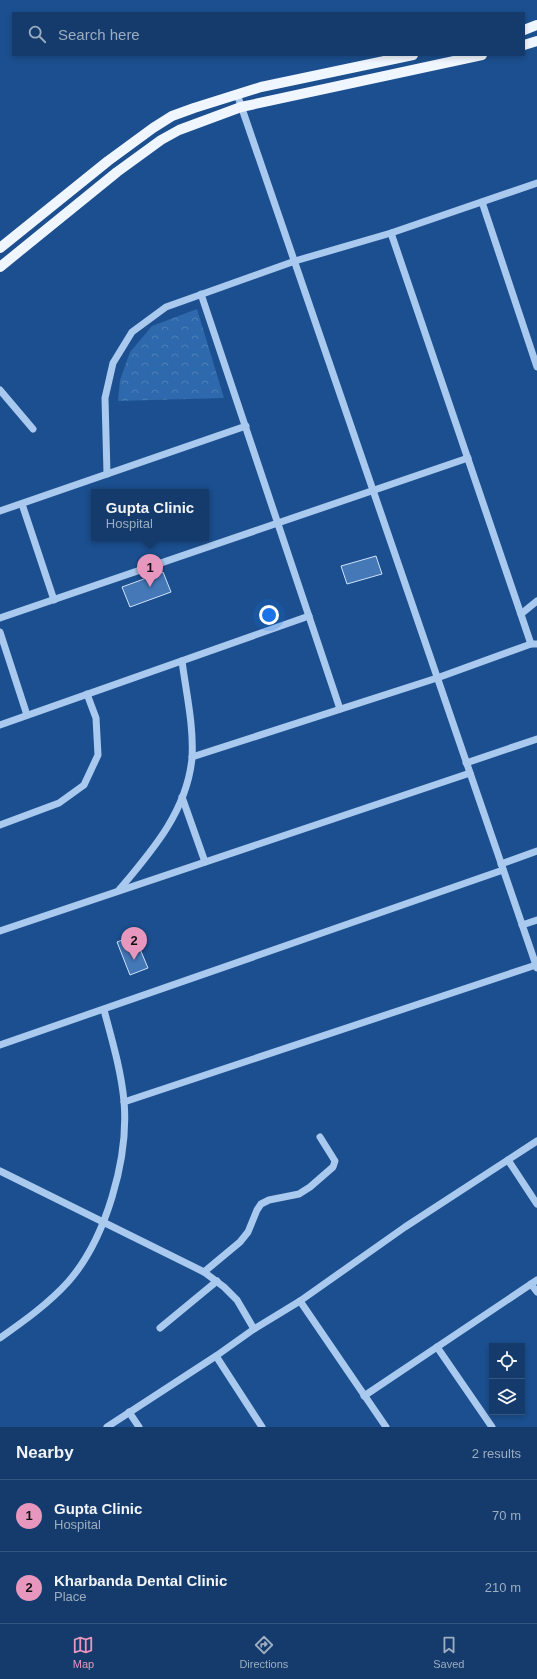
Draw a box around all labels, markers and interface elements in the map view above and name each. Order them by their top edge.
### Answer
search box [12,12,525,56]
icon: search [26,23,48,45]
text: Search here [58,26,140,43]
popup [91,489,209,541]
text: Gupta Clinic [106,499,194,516]
text: Hospital [106,516,153,531]
pin: 1 [137,554,163,587]
your location [259,605,279,625]
pin: 2 [121,927,147,960]
map controls [489,1343,525,1415]
button: locate [489,1343,525,1379]
button: layers [489,1379,525,1415]
text: Nearby [16,1443,74,1462]
text: 2 results [472,1446,521,1461]
text: Gupta Clinic [54,1500,142,1517]
text: 1 [25,1508,33,1523]
text: 70 m [492,1508,521,1523]
text: Hospital [54,1517,101,1532]
text: Kharbanda Dental Clinic [54,1572,227,1589]
text: 2 [25,1580,33,1595]
text: 210 m [485,1580,521,1595]
text: Place [54,1589,87,1604]
tab: Map [72,1634,94,1670]
tab: Directions [239,1634,288,1670]
tab: Saved [433,1634,464,1670]

